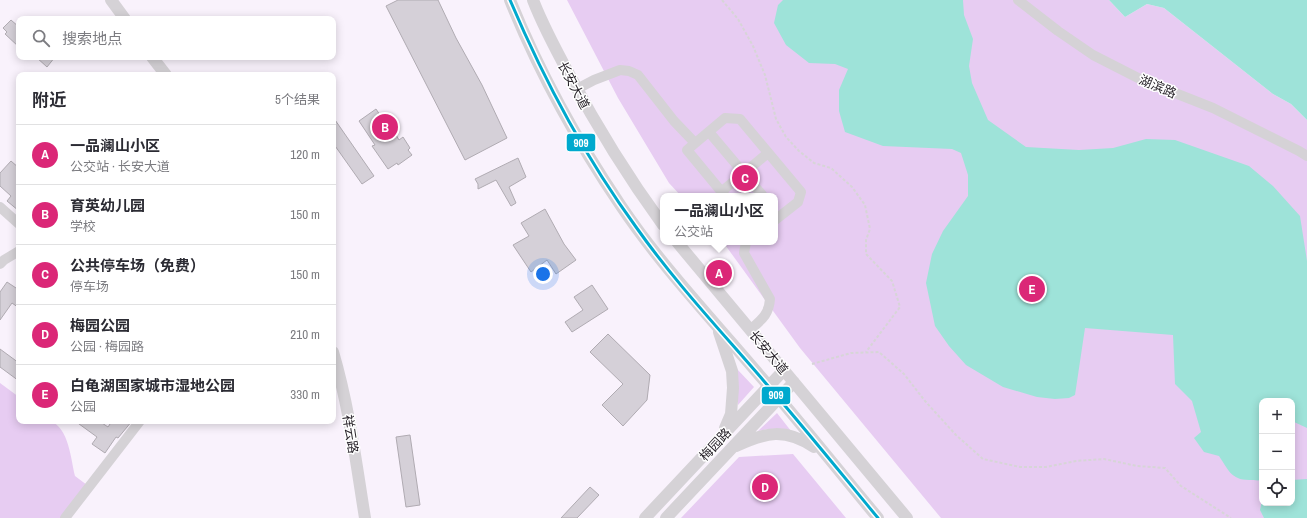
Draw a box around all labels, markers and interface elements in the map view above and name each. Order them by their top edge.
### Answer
search box [16,16,336,60]
icon: search [30,27,52,49]
text: 搜索地点 [62,28,122,49]
street label: 长安大道 [554,58,593,112]
street label: 湖滨路 [1137,71,1179,102]
text: 附近 [32,88,66,111]
text: 5个结果 [275,91,320,108]
pin: B [372,112,398,142]
line badge: 909 [566,133,596,152]
text: 一品澜山小区 [70,135,160,156]
text: 909 [573,136,589,150]
text: A [41,146,49,163]
text: 120 m [290,146,320,163]
text: 公交站 · 长安大道 [70,158,170,175]
pin: C [732,163,758,193]
popup [660,193,778,245]
text: 育英幼儿园 [70,195,145,216]
text: 一品澜山小区 [674,200,764,221]
text: B [41,206,49,223]
text: 150 m [290,206,320,223]
text: 学校 [70,218,96,235]
text: 公交站 [674,223,713,240]
text: 公共停车场（免费） [70,255,205,276]
pin: A [706,258,732,288]
your location [533,264,553,284]
text: C [41,266,49,283]
text: 150 m [290,266,320,283]
pin: E [1019,274,1045,304]
text: 停车场 [70,278,109,295]
text: 梅园公园 [70,315,130,336]
text: D [41,326,49,343]
text: 210 m [290,326,320,343]
street label: 长安大道 [745,327,792,378]
text: 公园 · 梅园路 [70,338,144,355]
text: 白龟湖国家城市湿地公园 [70,375,235,396]
text: E [41,386,49,403]
text: 330 m [290,386,320,403]
line badge: 909 [761,386,791,405]
text: 909 [768,388,784,402]
text: 公园 [70,398,96,415]
map controls [1259,398,1295,506]
button: + [1259,398,1295,434]
street label: 祥云路 [339,413,362,455]
street label: 梅园路 [696,424,735,464]
button: − [1259,434,1295,470]
button: locate [1259,470,1295,506]
pin: D [752,472,778,502]

